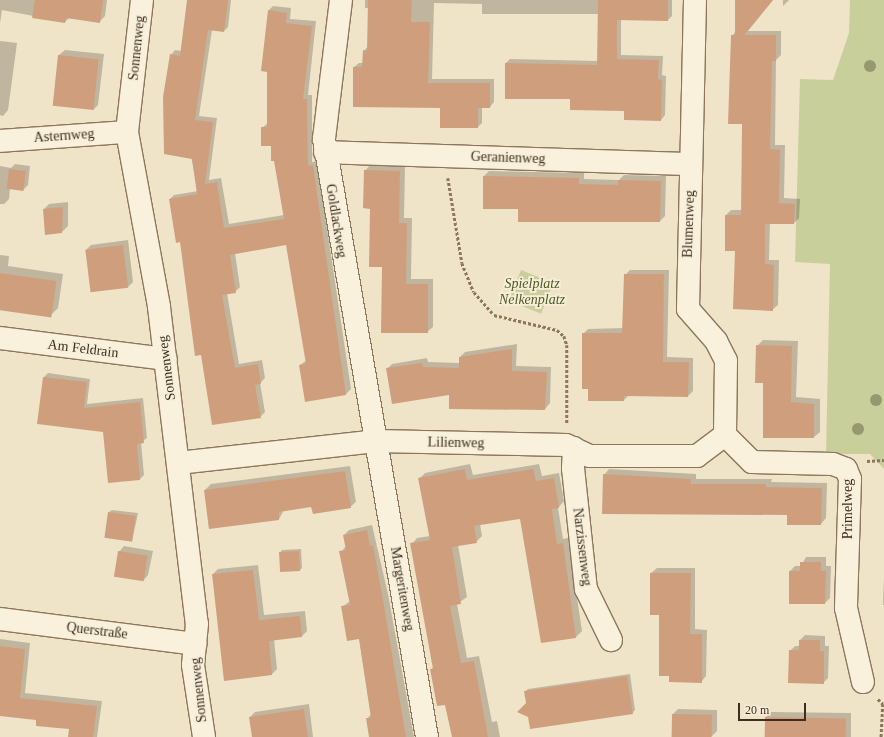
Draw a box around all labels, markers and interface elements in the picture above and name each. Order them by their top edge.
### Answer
street label: Sonnenweg [125,15,149,81]
street label: Asternweg [33,126,95,146]
street label: Geranienweg [470,148,546,168]
street label: Goldlackweg [322,183,350,259]
street label: Blumenweg [679,190,699,258]
park label: Spielplatz Nelkenplatz [499,276,565,308]
street label: Sonnenweg [155,335,179,401]
street label: Am Feldrain [47,336,119,362]
street label: Lilienweg [427,434,485,452]
street label: Primelweg [840,479,856,539]
street label: Narzissenweg [569,507,595,587]
street label: Margeritenweg [386,546,418,632]
street label: Querstraße [65,619,129,643]
street label: Sonnenweg [187,657,211,723]
scale bar [740,695,808,721]
text: 20 m [745,703,769,717]

